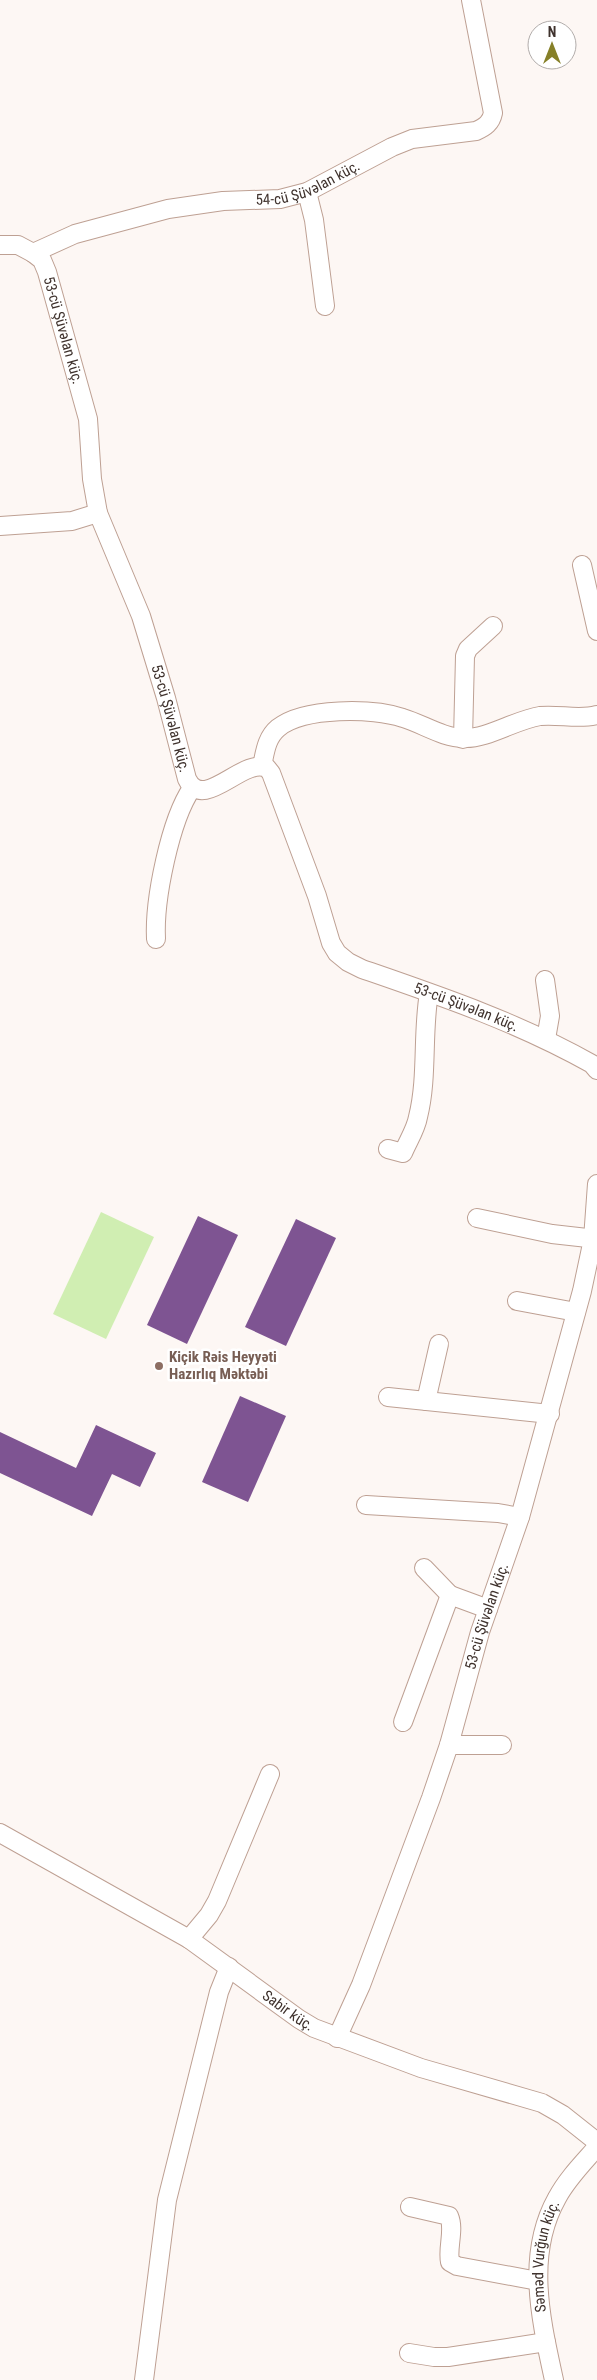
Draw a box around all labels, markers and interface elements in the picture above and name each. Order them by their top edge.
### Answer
north arrow [527,20,577,70]
text: N [548,24,556,40]
street label: 54-cü Şüvəlan küç. [255,157,363,209]
street label: 53-cü Şüvəlan küç. [40,275,87,386]
street label: 53-cü Şüvəlan küç. [147,662,194,774]
street label: 53-cü Şüvəlan küç. [411,979,521,1036]
place label: Kiçik Rəis Heyyəti Hazırlıq Məktəbi [169,1348,277,1383]
marker: Kiçik Rəis Heyyəti Hazırlıq Məktəbi [153,1360,165,1372]
street label: 53-cü Şüvəlan küç. [461,1561,512,1671]
street label: Sabir küç. [259,1986,317,2035]
street label: Səməd Vurğun küç. [529,2197,563,2313]

